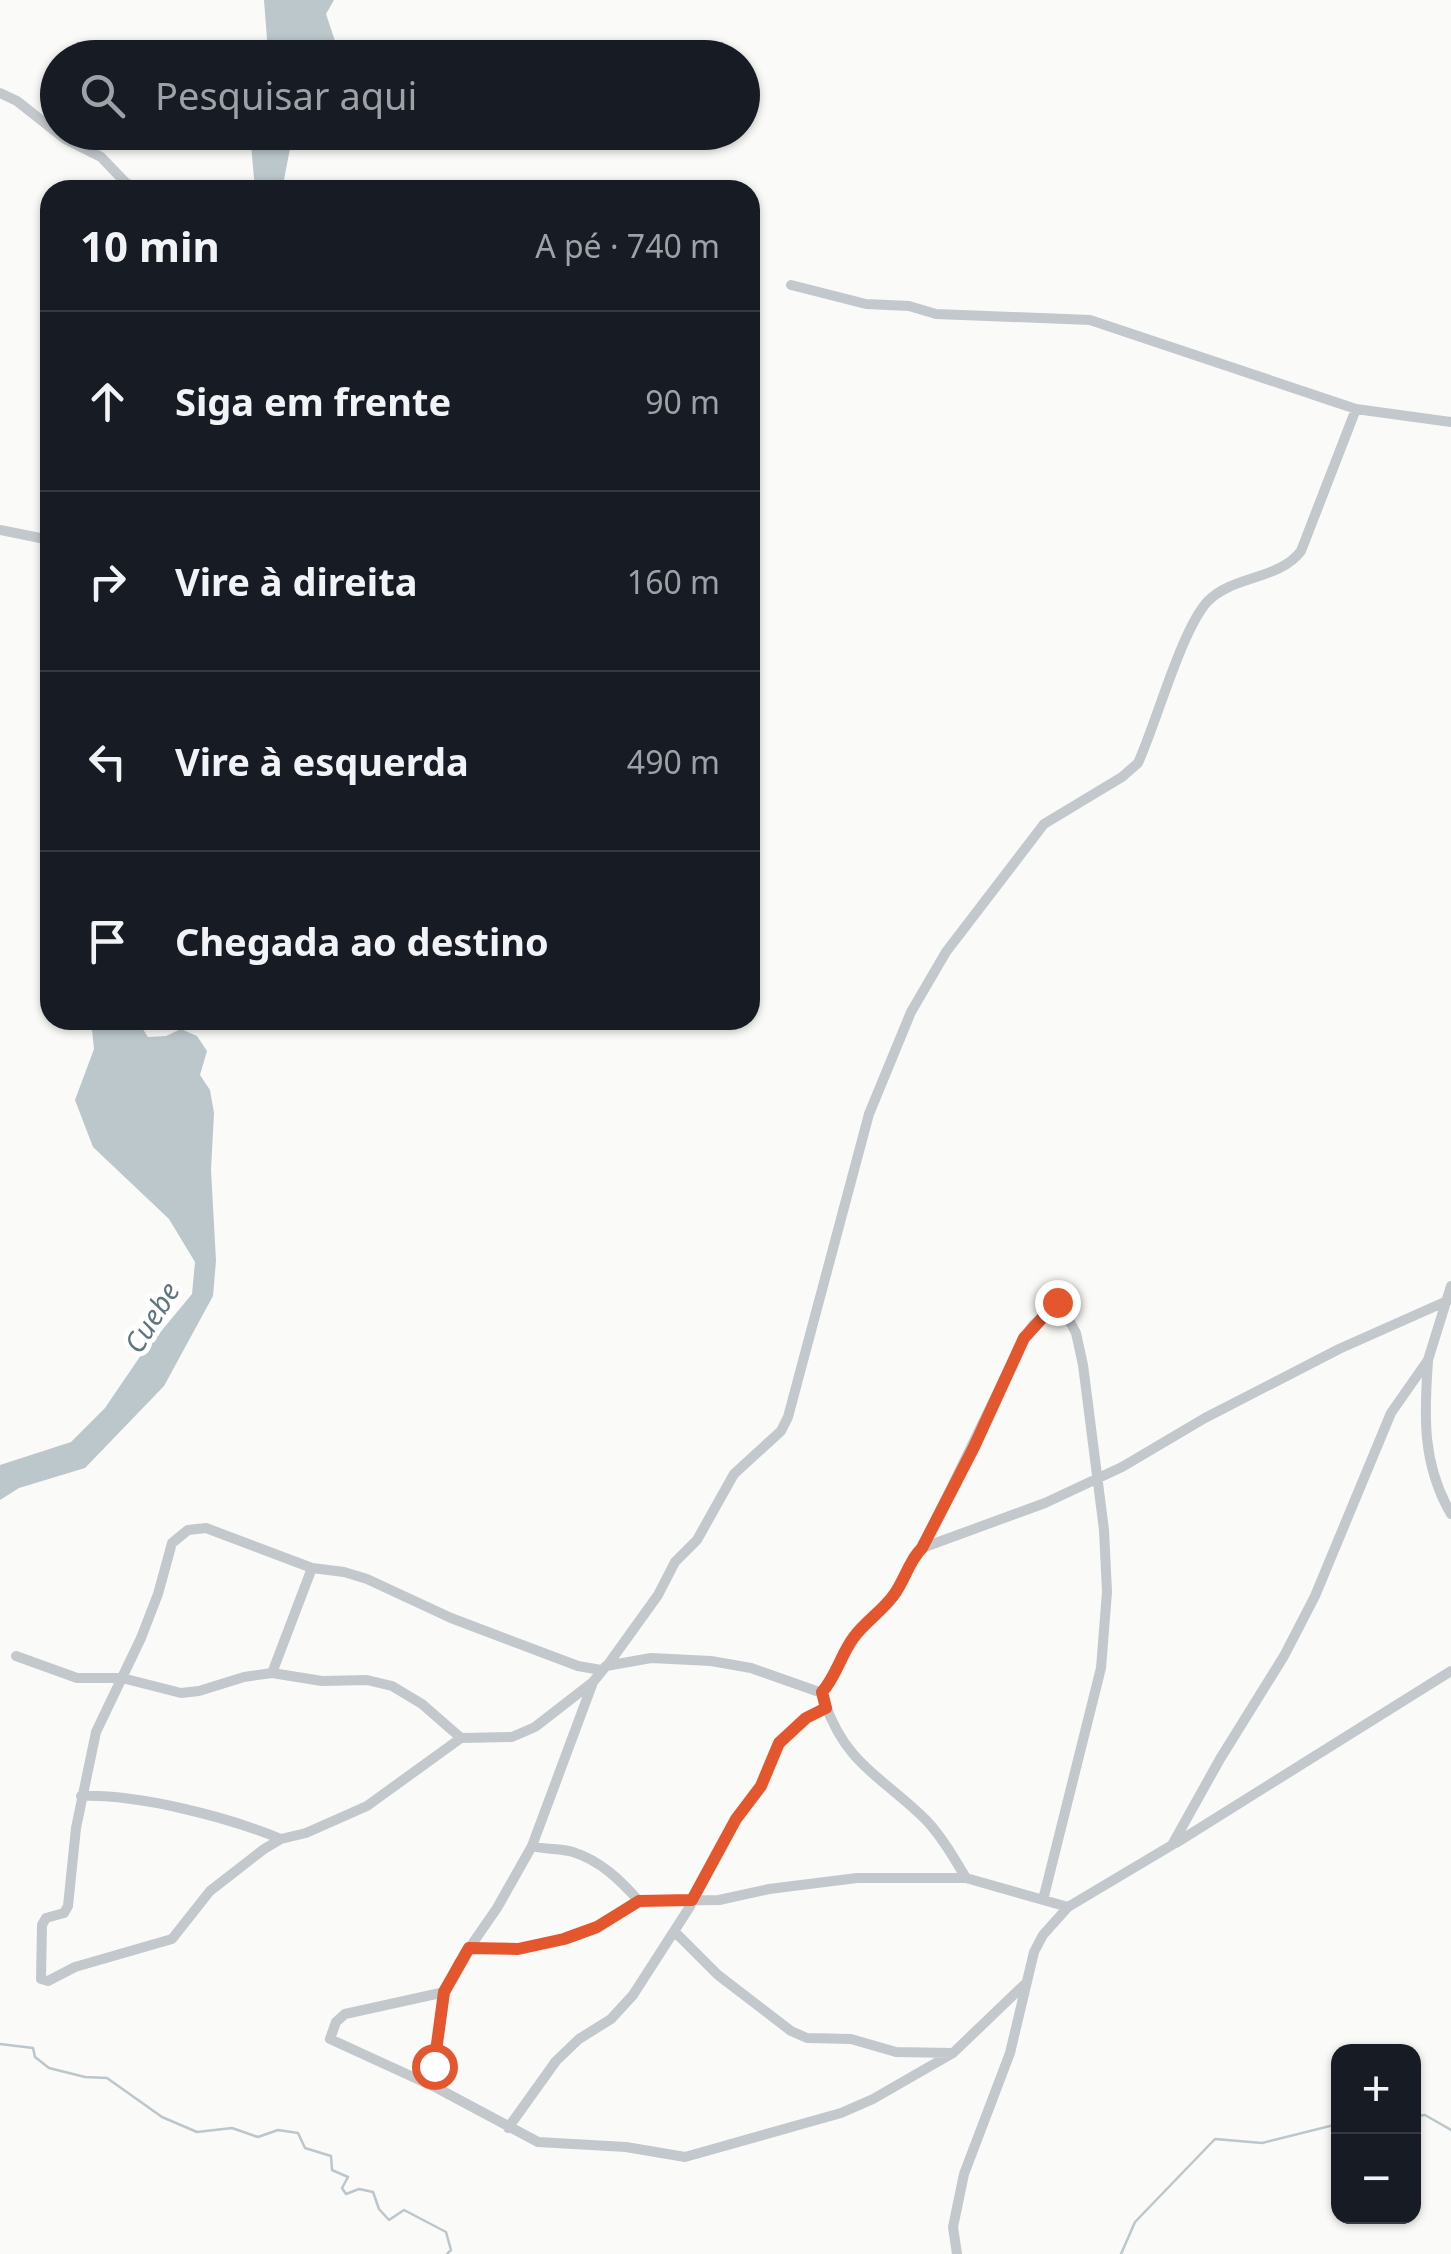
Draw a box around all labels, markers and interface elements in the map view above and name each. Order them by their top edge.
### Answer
search box [40,40,760,150]
icon: search [75,68,130,123]
text: Pesquisar aqui [155,69,417,121]
text: 10 min [80,217,220,274]
text: A pé · 740 m [535,224,720,267]
icon: ahead [80,374,135,429]
text: Siga em frente [175,375,451,427]
text: 90 m [645,380,720,423]
icon: right [80,554,135,609]
text: Vire à direita [175,555,417,607]
text: 160 m [627,560,720,603]
icon: left [80,734,135,789]
text: Vire à esquerda [175,735,469,787]
text: 490 m [627,740,720,783]
icon: arrive [80,914,135,969]
text: Chegada ao destino [175,915,549,967]
water label: Cuebe [115,1274,187,1360]
route end [1035,1280,1081,1326]
route start [412,2044,458,2090]
map controls [1331,2044,1421,2224]
button: + [1331,2044,1421,2134]
button: − [1331,2134,1421,2224]

